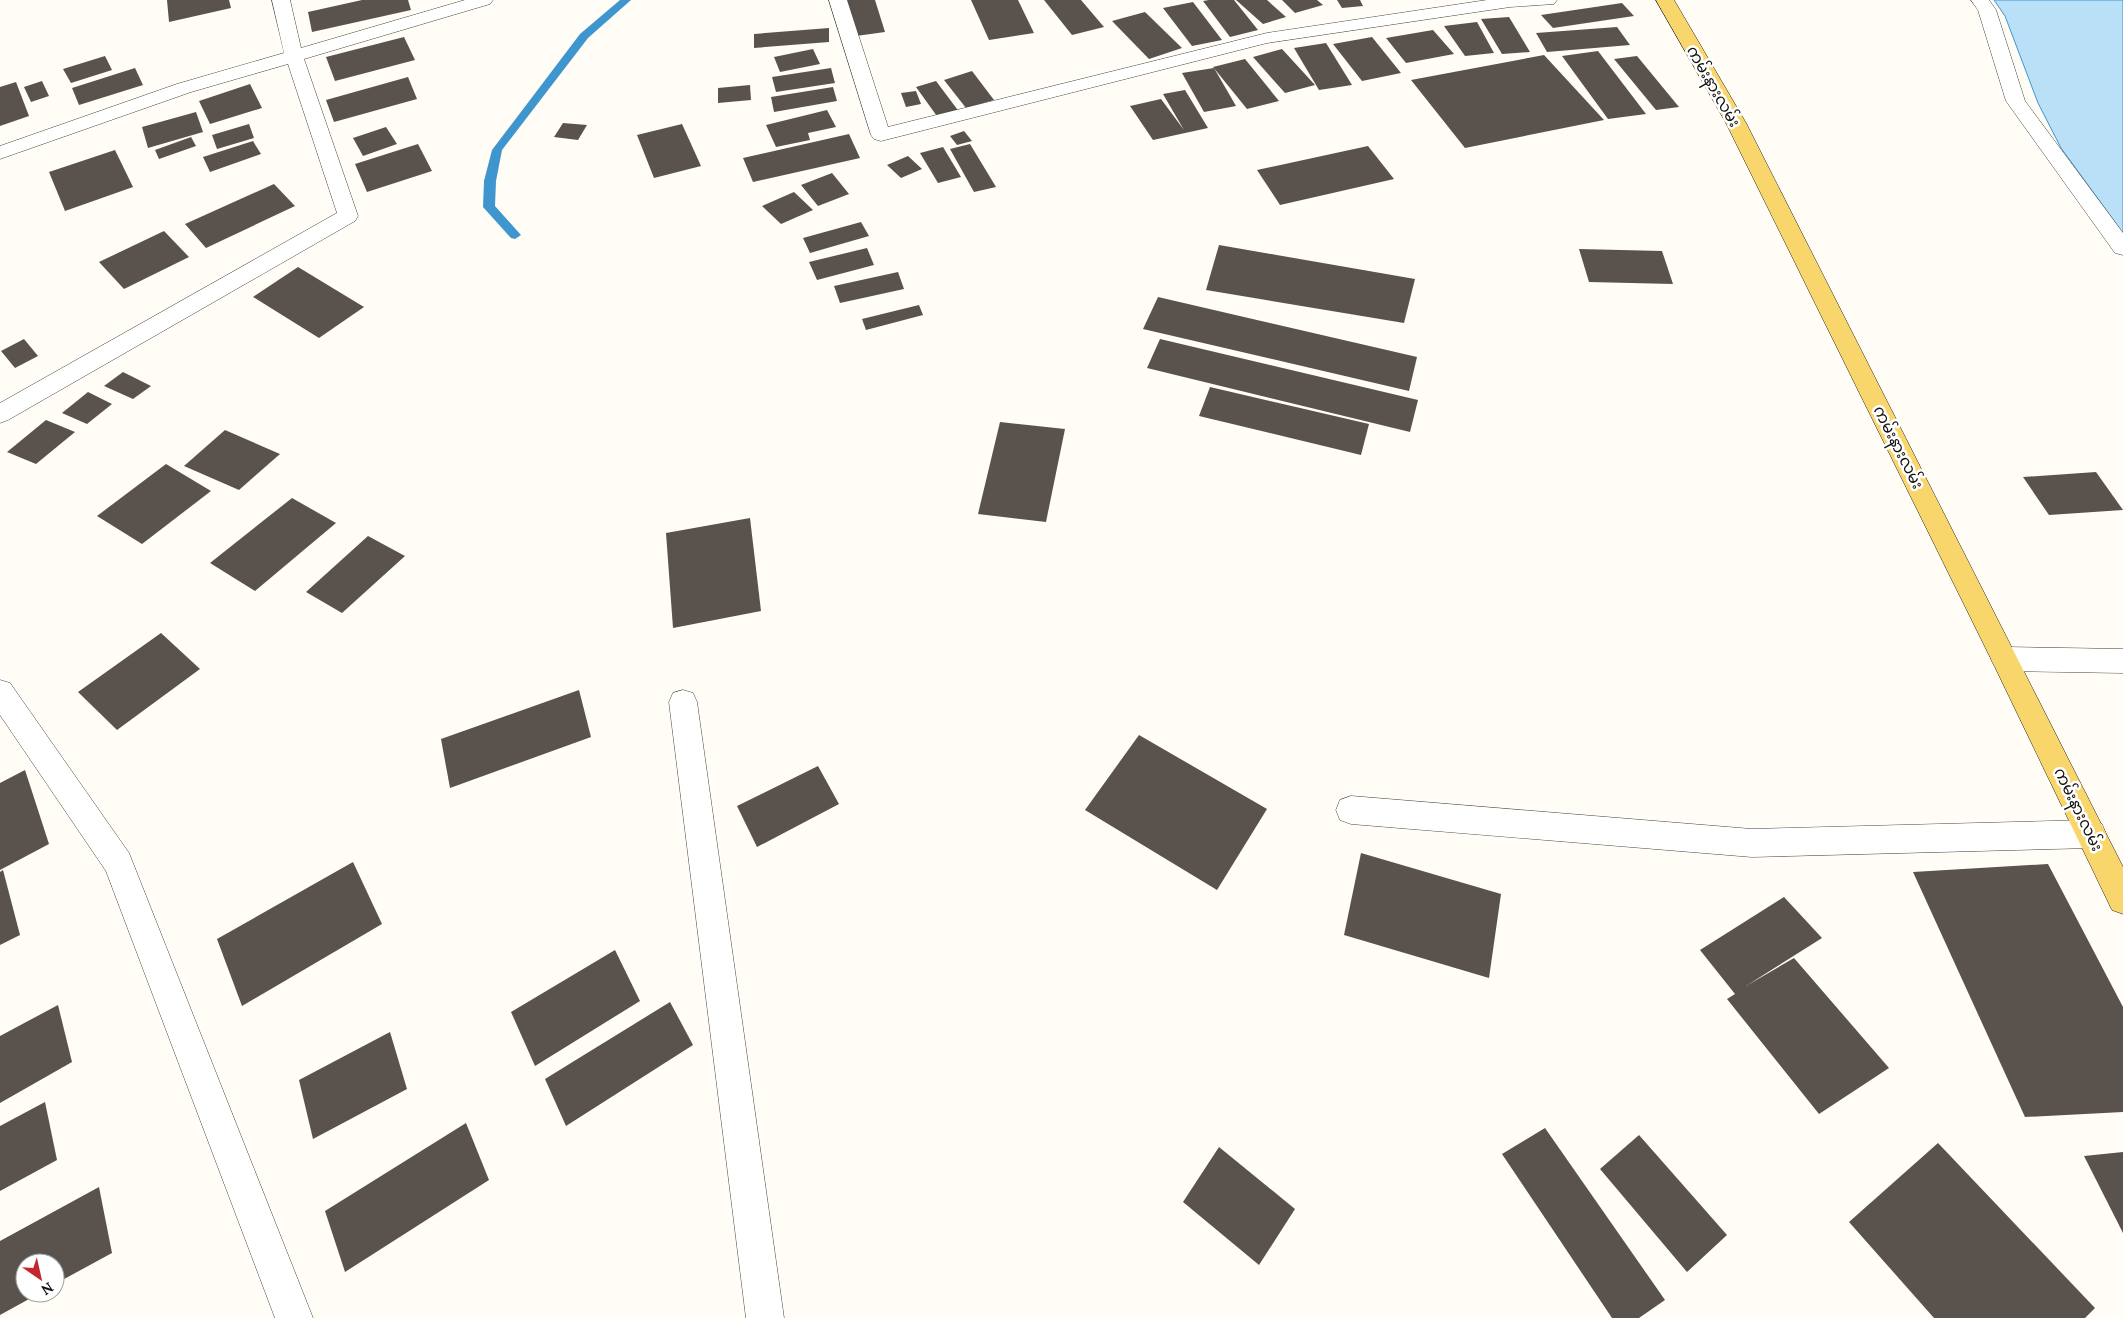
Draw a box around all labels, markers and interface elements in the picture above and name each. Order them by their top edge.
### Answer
street label: ကမ်းနားလမ်း [1679,41,1746,132]
street label: ကမ်းနားလမ်း [1866,402,1929,494]
street label: ကမ်းနားလမ်း [2047,763,2109,856]
north arrow [15,1253,65,1303]
text: N [38,1278,57,1299]

